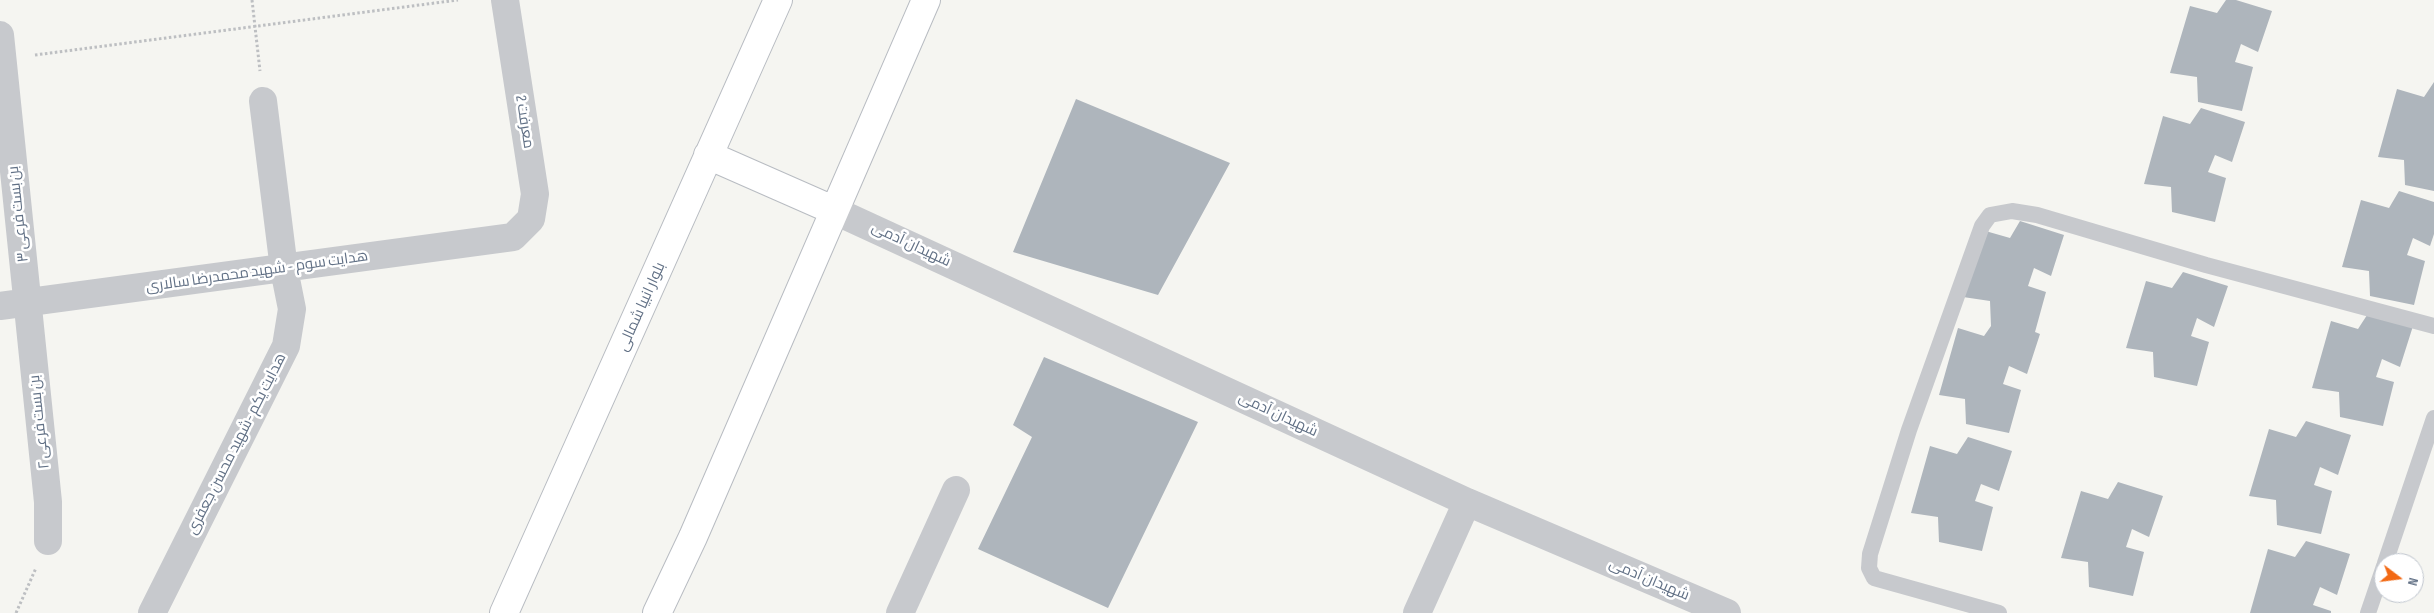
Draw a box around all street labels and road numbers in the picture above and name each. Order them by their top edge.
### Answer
street label: معرفت 2 [511,94,537,150]
street label: بن بست فرعی ۳ [5,165,33,263]
street label: شهیدان آدمی [869,219,953,271]
street label: هدایت سوم - شهید محمدرضا سالاری [145,247,369,297]
street label: بلوار انبیا شمالی [614,260,670,354]
street label: هدایت یکم -شهید محسن جعفری [183,350,291,538]
street label: بن بست فرعی ۲ [26,374,54,470]
street label: شهیدان آدمی [1236,389,1320,441]
street label: شهیدان آدمی [1606,555,1692,605]

